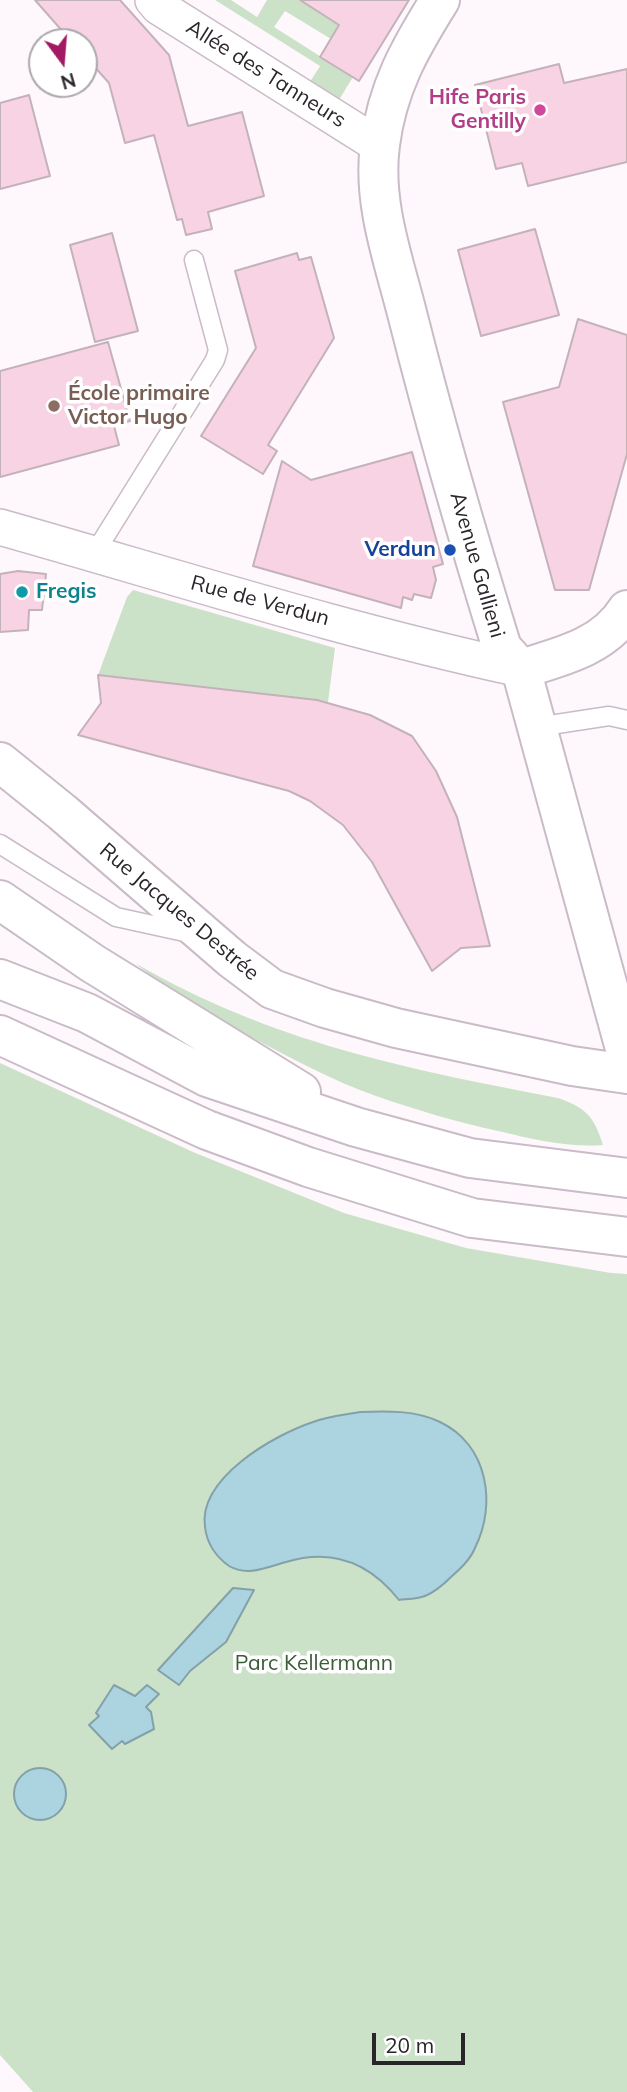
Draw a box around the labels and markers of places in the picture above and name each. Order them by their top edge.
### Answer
place label: Hife Paris Gentilly [429,85,526,135]
marker: Hife Paris Gentilly [532,102,548,118]
place label: École primaire Victor Hugo [68,381,210,431]
marker: École primaire Victor Hugo [46,398,62,414]
place label: Verdun [364,537,436,563]
marker: Verdun [442,542,458,558]
place label: Fregis [36,579,96,605]
marker: Fregis [14,584,30,600]

